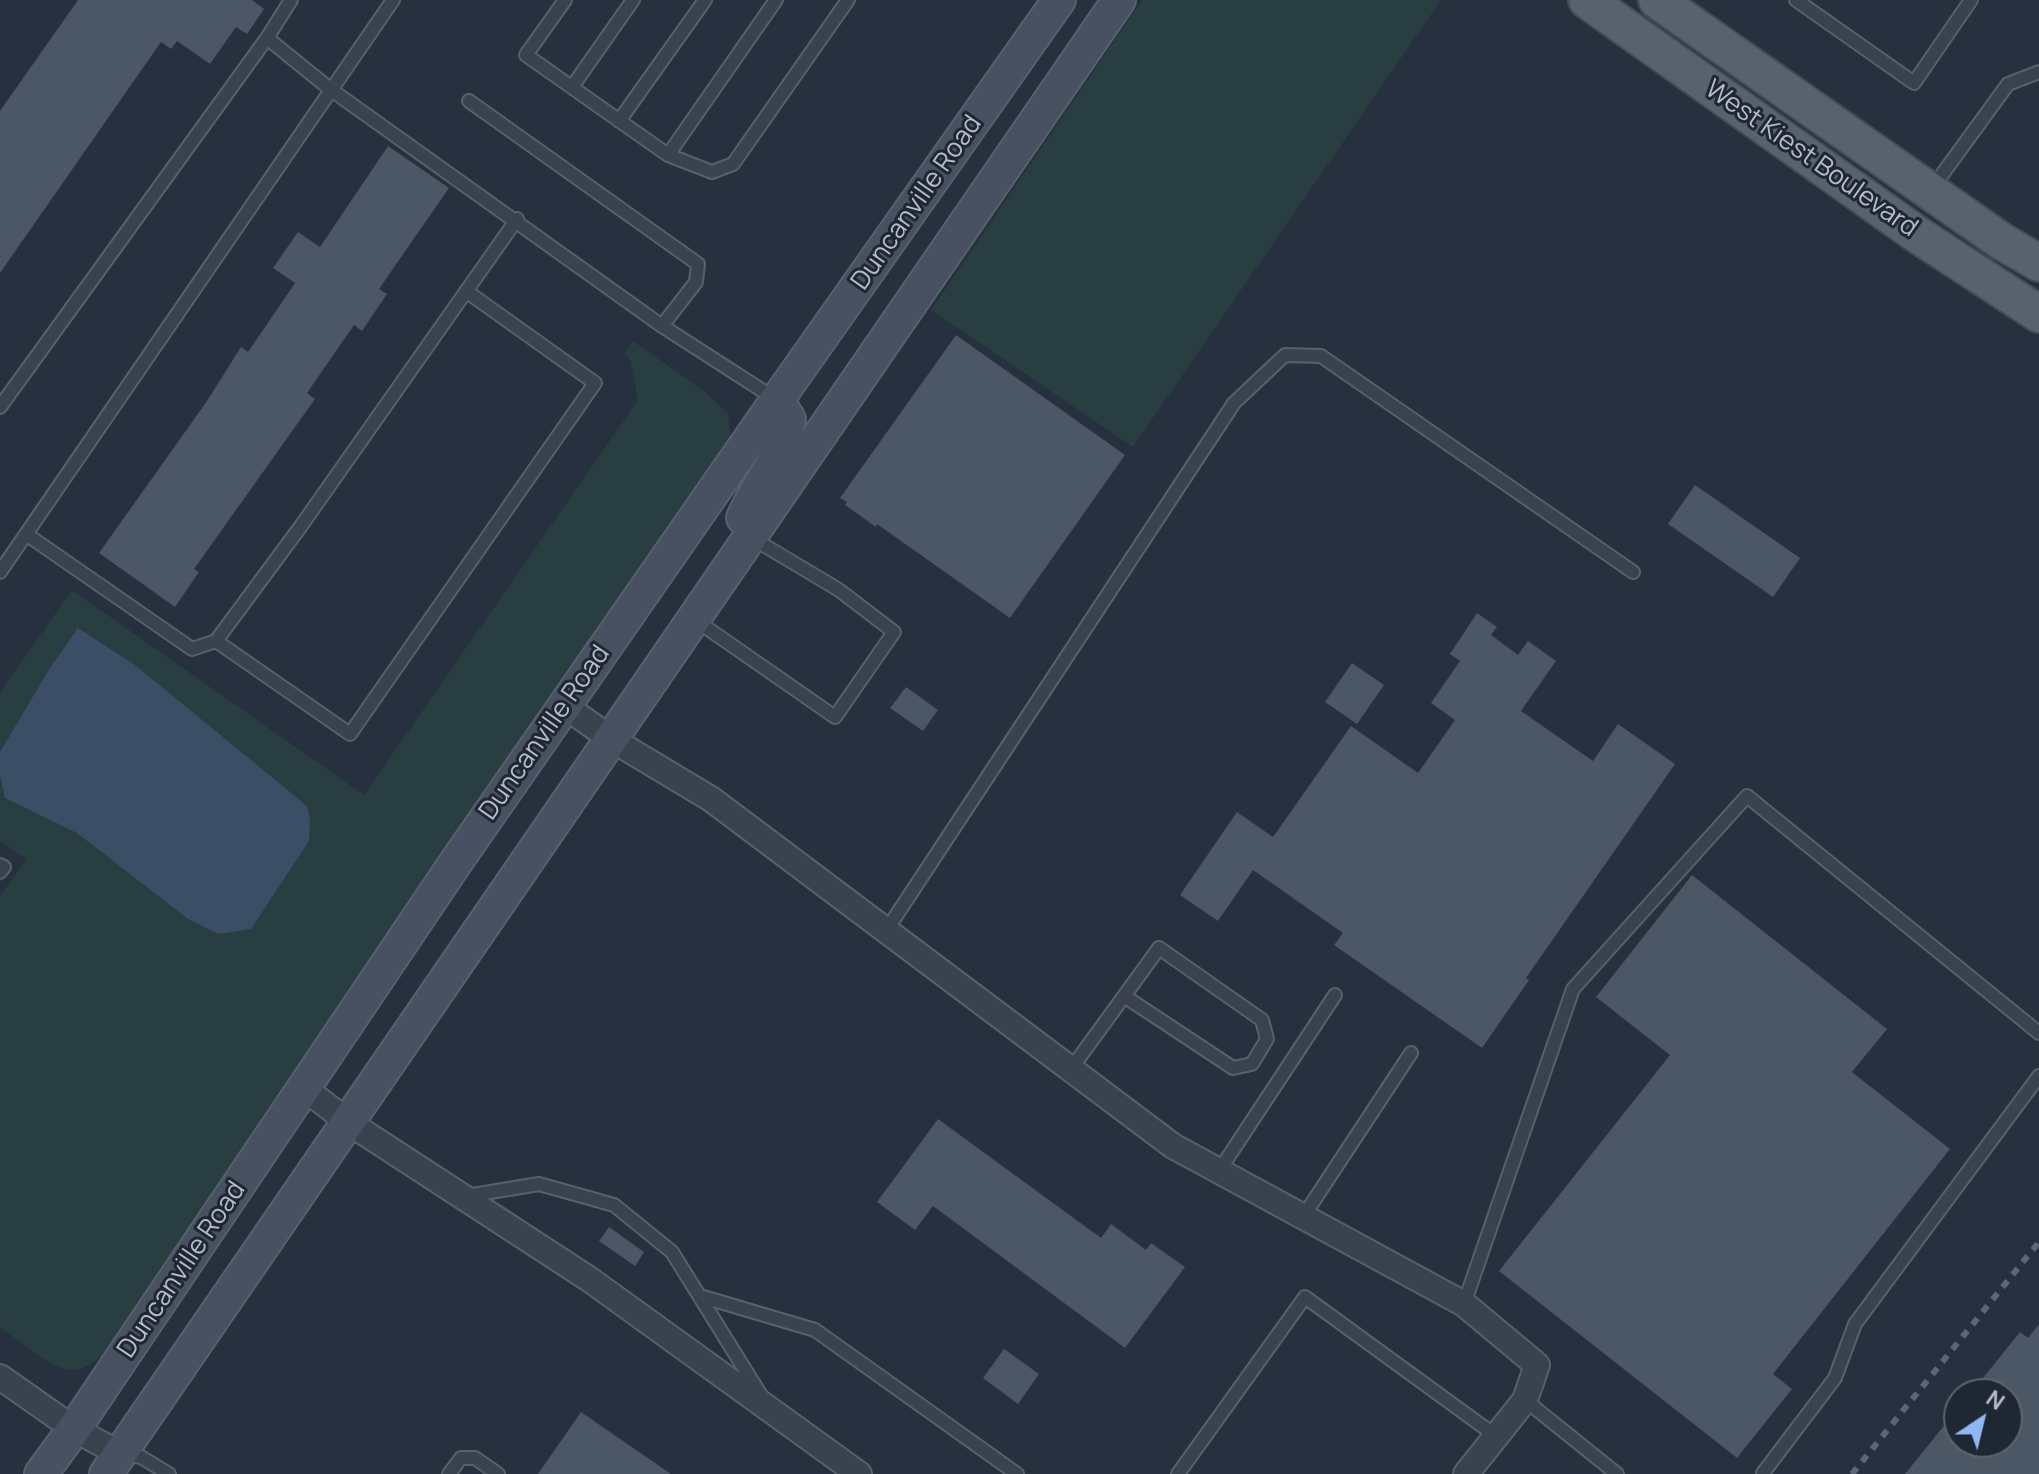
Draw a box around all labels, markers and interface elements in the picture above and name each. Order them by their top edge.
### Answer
street label: West Kiest Boulevard [1699,74,1923,244]
street label: Duncanville Road [845,110,989,296]
street label: Duncanville Road [473,640,617,826]
street label: Duncanville Road [112,1176,252,1364]
north arrow [1943,1378,2023,1458]
text: N [1981,1383,2011,1417]

